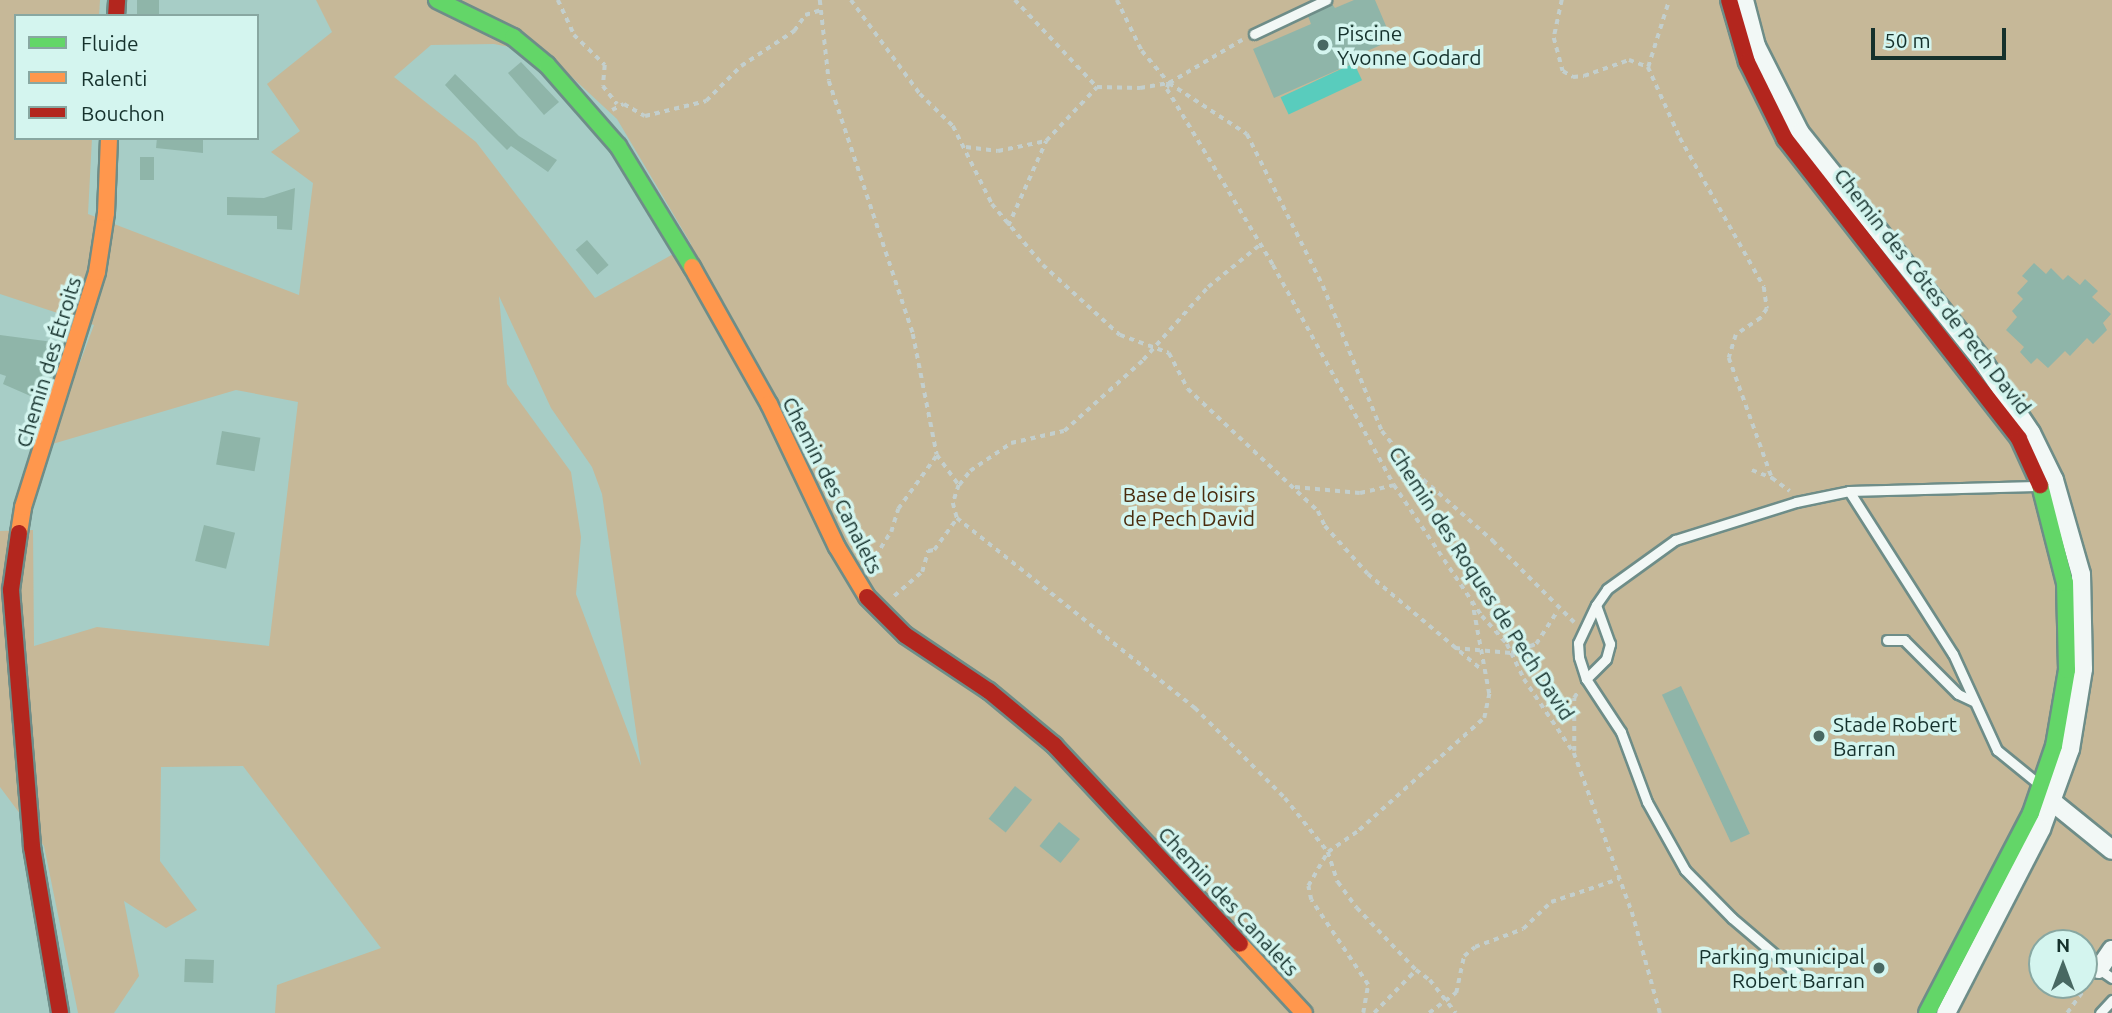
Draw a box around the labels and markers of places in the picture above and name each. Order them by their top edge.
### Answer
place label: Piscine Yvonne Godard [1337,20,1482,70]
marker: Piscine Yvonne Godard [1315,37,1331,53]
place label: Stade Robert Barran [1833,711,1957,761]
marker: Stade Robert Barran [1811,728,1827,744]
place label: Parking municipal Robert Barran [1699,943,1865,993]
marker: Parking municipal Robert Barran [1871,960,1887,976]

